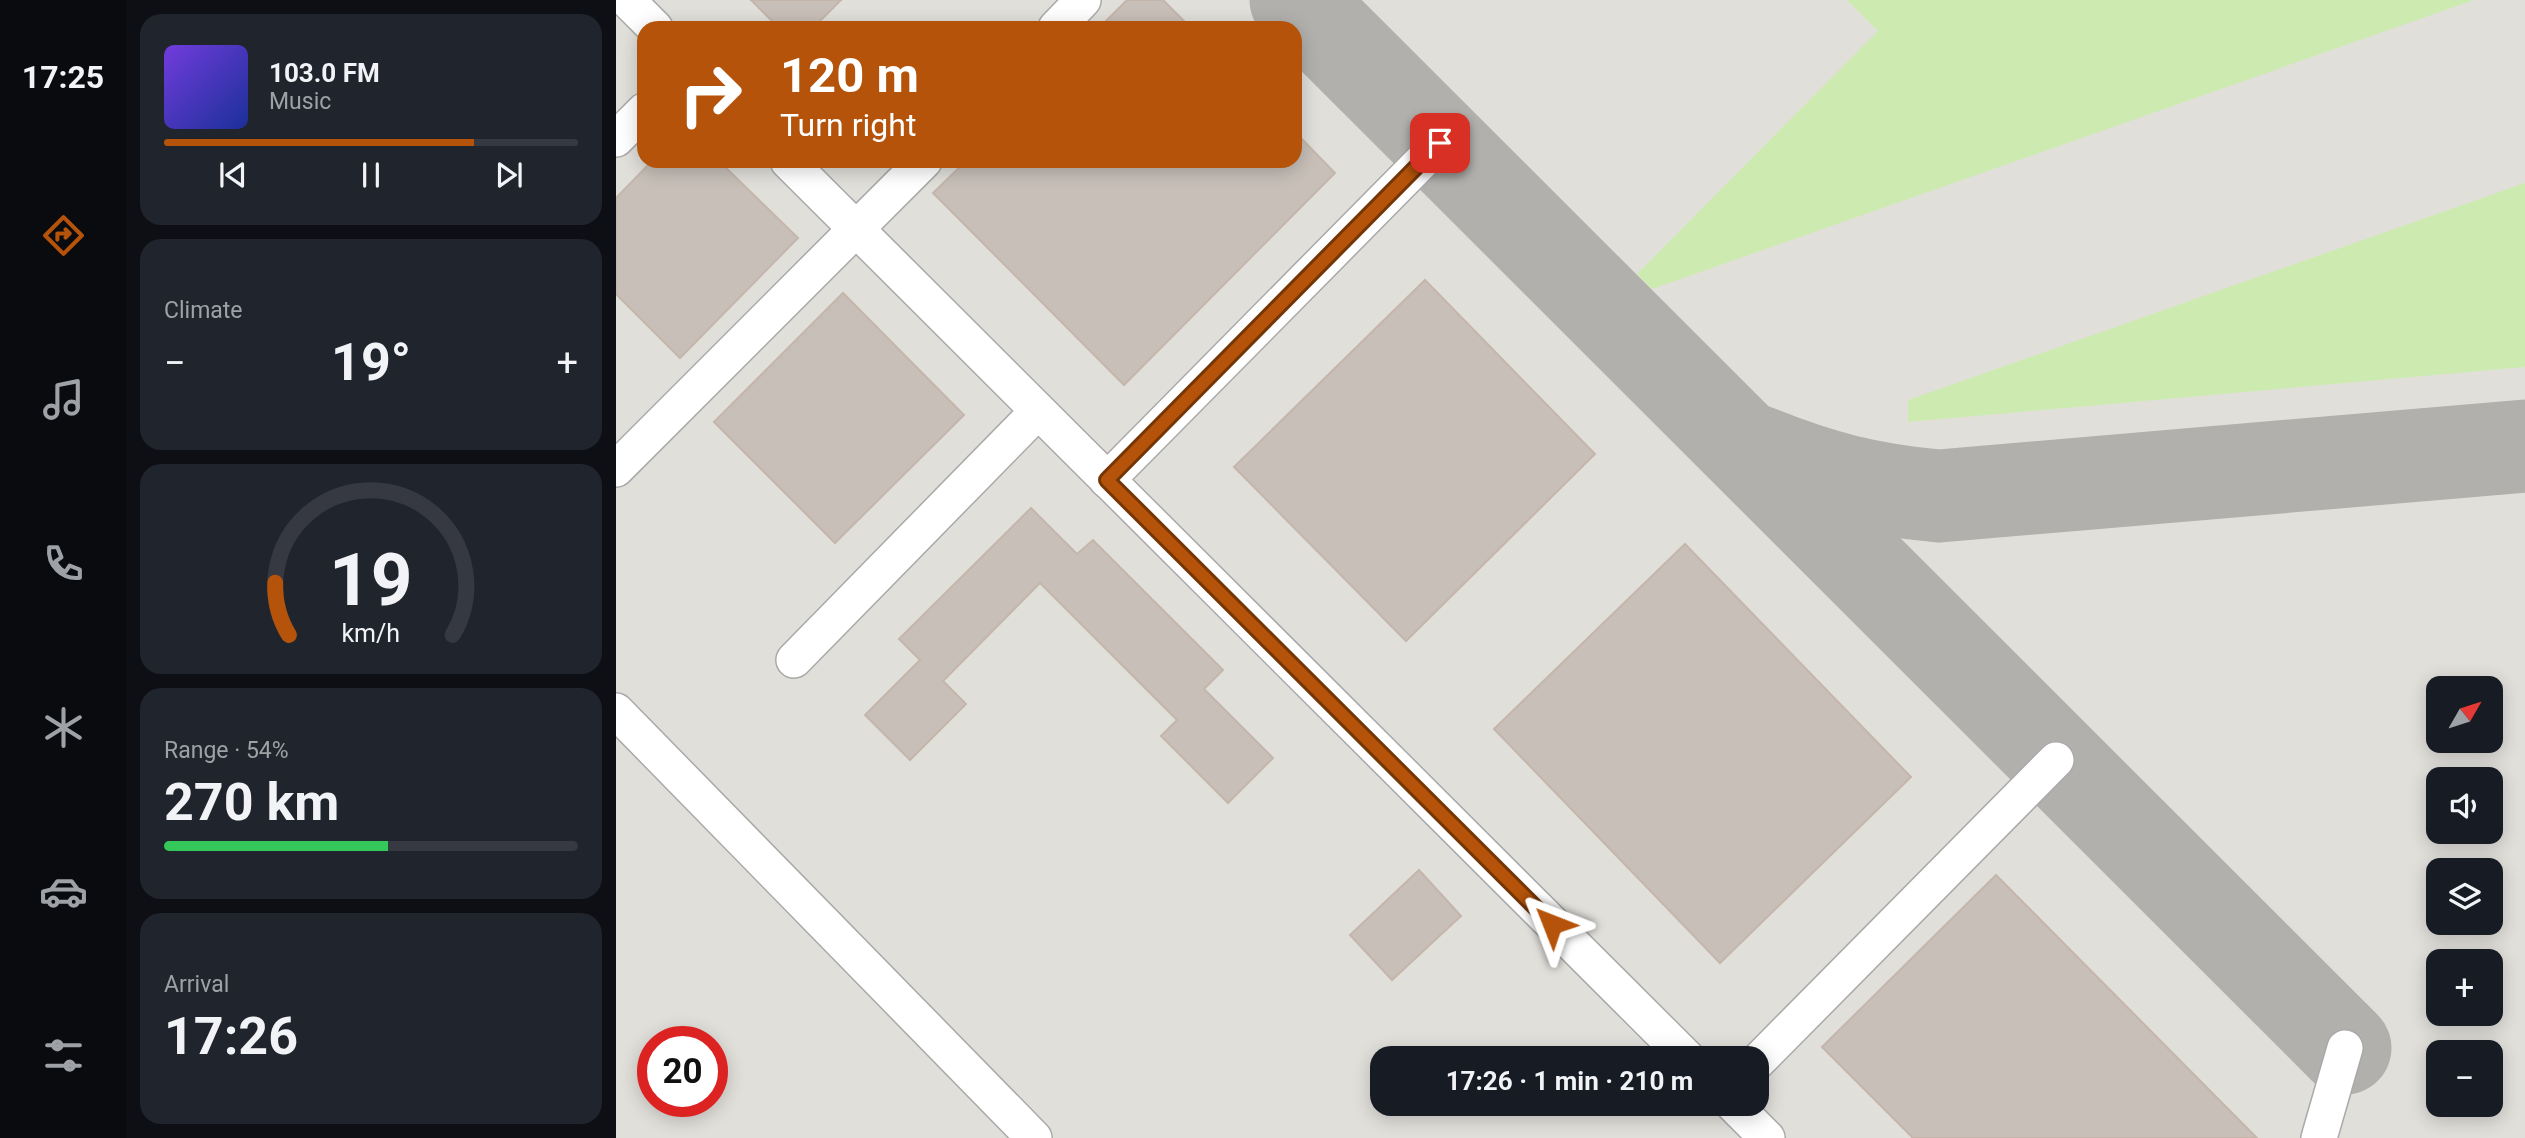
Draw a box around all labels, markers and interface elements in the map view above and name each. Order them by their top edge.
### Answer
text: 120 m [780,47,919,104]
icon: right [665,49,756,140]
text: 17:25 [22,58,104,96]
text: 103.0 FM [269,58,380,88]
text: Music [269,88,331,115]
text: Turn right [780,106,916,144]
pin [1410,113,1470,173]
icon: arrive [1421,124,1459,162]
icon: previous [214,156,252,194]
icon: pause [352,156,390,194]
icon: next [490,156,528,194]
icon: directions [39,211,88,260]
text: Climate [164,297,243,324]
text: 19° [331,332,411,393]
text: − [164,341,186,385]
text: + [556,341,578,385]
icon: music [39,375,88,424]
text: 19 [329,537,413,623]
icon: phone [39,539,88,588]
text: km/h [342,619,400,648]
north arrow [2426,676,2502,752]
map controls [2426,676,2503,1117]
icon: climate [39,703,88,752]
text: Range · 54% [164,737,289,764]
button: sound [2426,767,2503,844]
text: 270 km [164,772,339,833]
button: layers [2426,858,2503,935]
icon: car [39,867,88,916]
position arrow [1515,887,1589,961]
button: + [2426,949,2503,1026]
text: Arrival [164,971,229,998]
text: 17:26 [164,1006,298,1067]
speed limit sign: 20 [637,1026,728,1117]
icon: filters [39,1031,88,1080]
button: − [2426,1040,2503,1117]
text: 17:26 · 1 min · 210 m [1446,1066,1693,1096]

